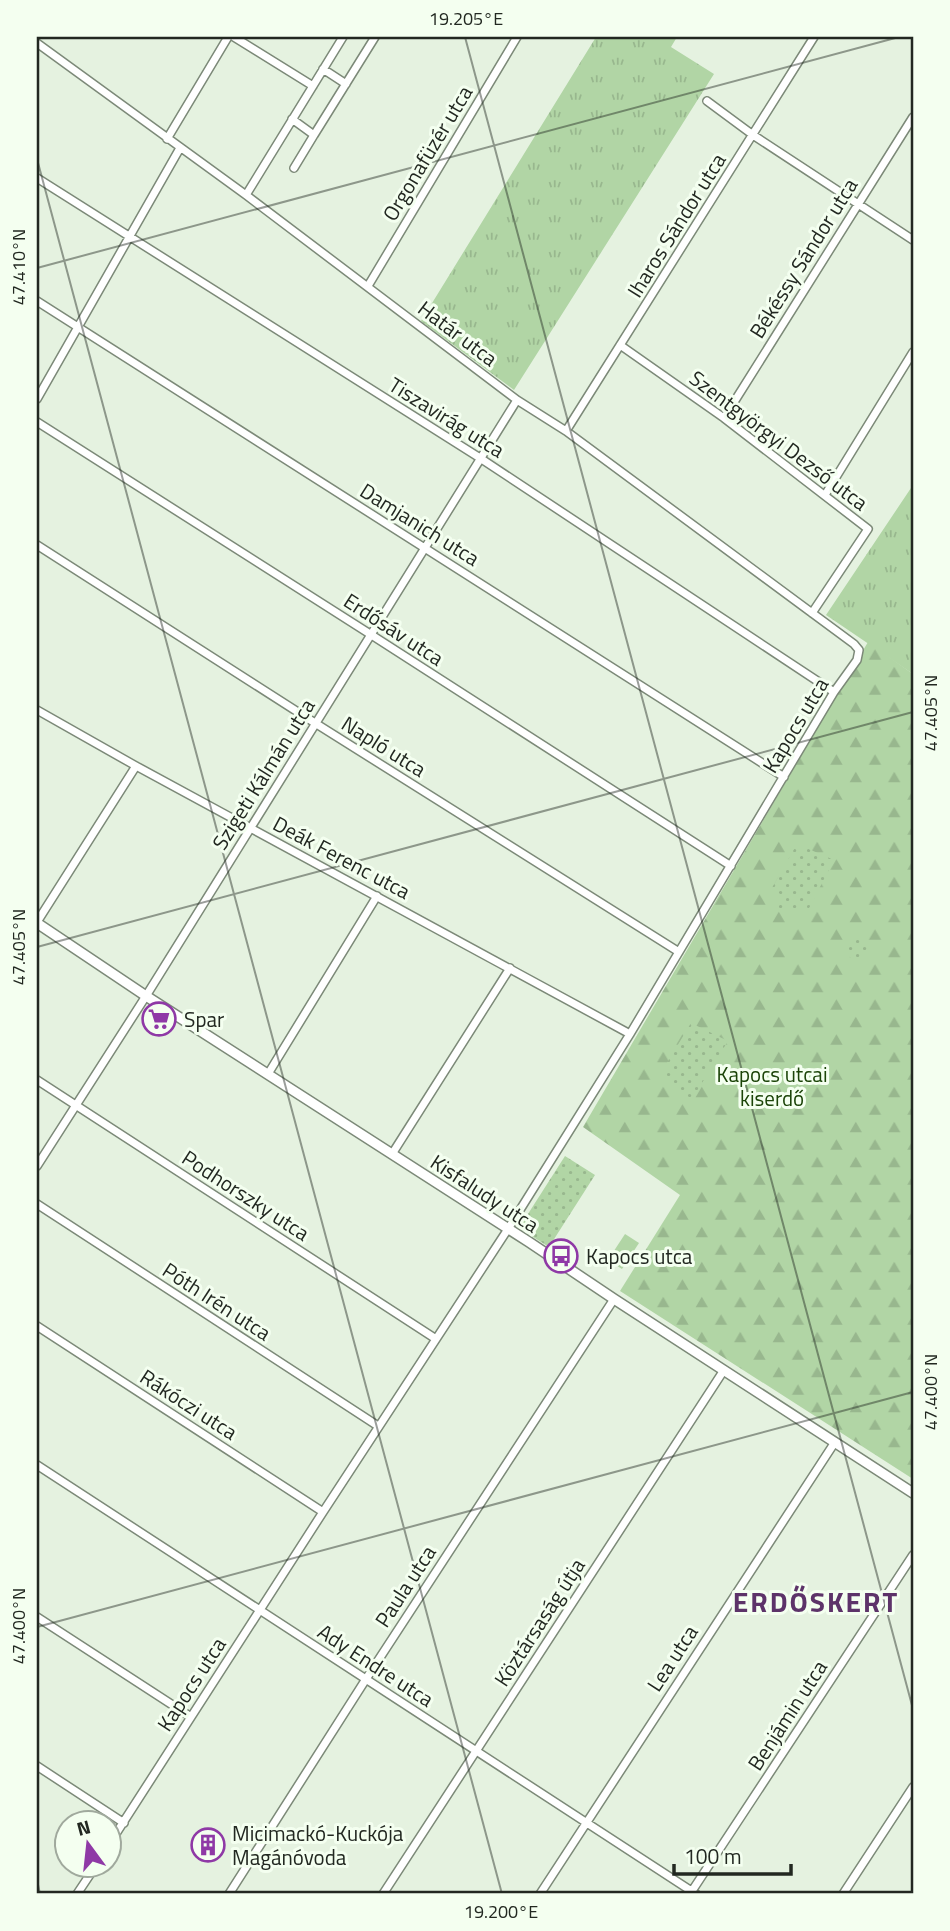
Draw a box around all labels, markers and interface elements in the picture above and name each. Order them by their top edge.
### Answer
text: 19.205°E [429,5,503,32]
street label: Orgonafüzér utca [374,79,480,227]
street label: Iharos Sándor utca [619,146,734,303]
street label: Békéssy Sándor utca [741,171,865,344]
text: 47.410°N [5,229,32,305]
street label: Határ utca [411,292,505,374]
street label: Szentgyörgyi Dezső utca [683,362,875,518]
street label: Tiszavirág utca [383,369,512,466]
street label: Damjanich utca [354,474,486,574]
street label: Erdősáv utca [338,585,451,674]
street label: Kapocs utca [754,671,836,779]
text: 47.405°N [917,675,944,751]
street label: Szigeti Kálmán utca [204,692,323,856]
street label: Napló utca [335,707,433,785]
street label: Deák Ferenc utca [268,807,417,907]
text: 47.405°N [5,909,32,985]
supermarket icon: Spar [140,1000,178,1038]
place label: Spar [184,1003,224,1035]
park label: Kapocs utcai kiserdő [717,1058,827,1114]
street label: Podhorszky utca [176,1142,317,1249]
street label: Kisfaludy utca [424,1146,546,1240]
bus stop icon: Kapocs utca [542,1237,580,1275]
place label: Kapocs utca [586,1240,693,1272]
street label: Póth Irén utca [156,1254,278,1348]
text: 47.400°N [917,1354,944,1430]
street label: Rákóczi utca [134,1360,244,1448]
street label: Paula utca [366,1538,444,1633]
street label: Köztársaság útja [486,1551,593,1692]
district label: ERDŐSKERT [733,1580,899,1623]
text: 47.400°N [5,1588,32,1664]
street label: Ady Endre utca [312,1615,441,1715]
street label: Lea utca [638,1618,706,1698]
street label: Kapocs utca [149,1630,234,1737]
street label: Benjámin utca [739,1653,835,1777]
north arrow [52,1808,122,1878]
text: N [73,1811,94,1843]
place label: Micimackó-Kuckója Magánóvoda [232,1817,404,1873]
building icon: Micimackó-Kuckója Magánóvoda [189,1826,227,1864]
scale bar [674,1833,791,1877]
text: 100 m [684,1840,741,1872]
text: 19.200°E [464,1898,538,1925]

